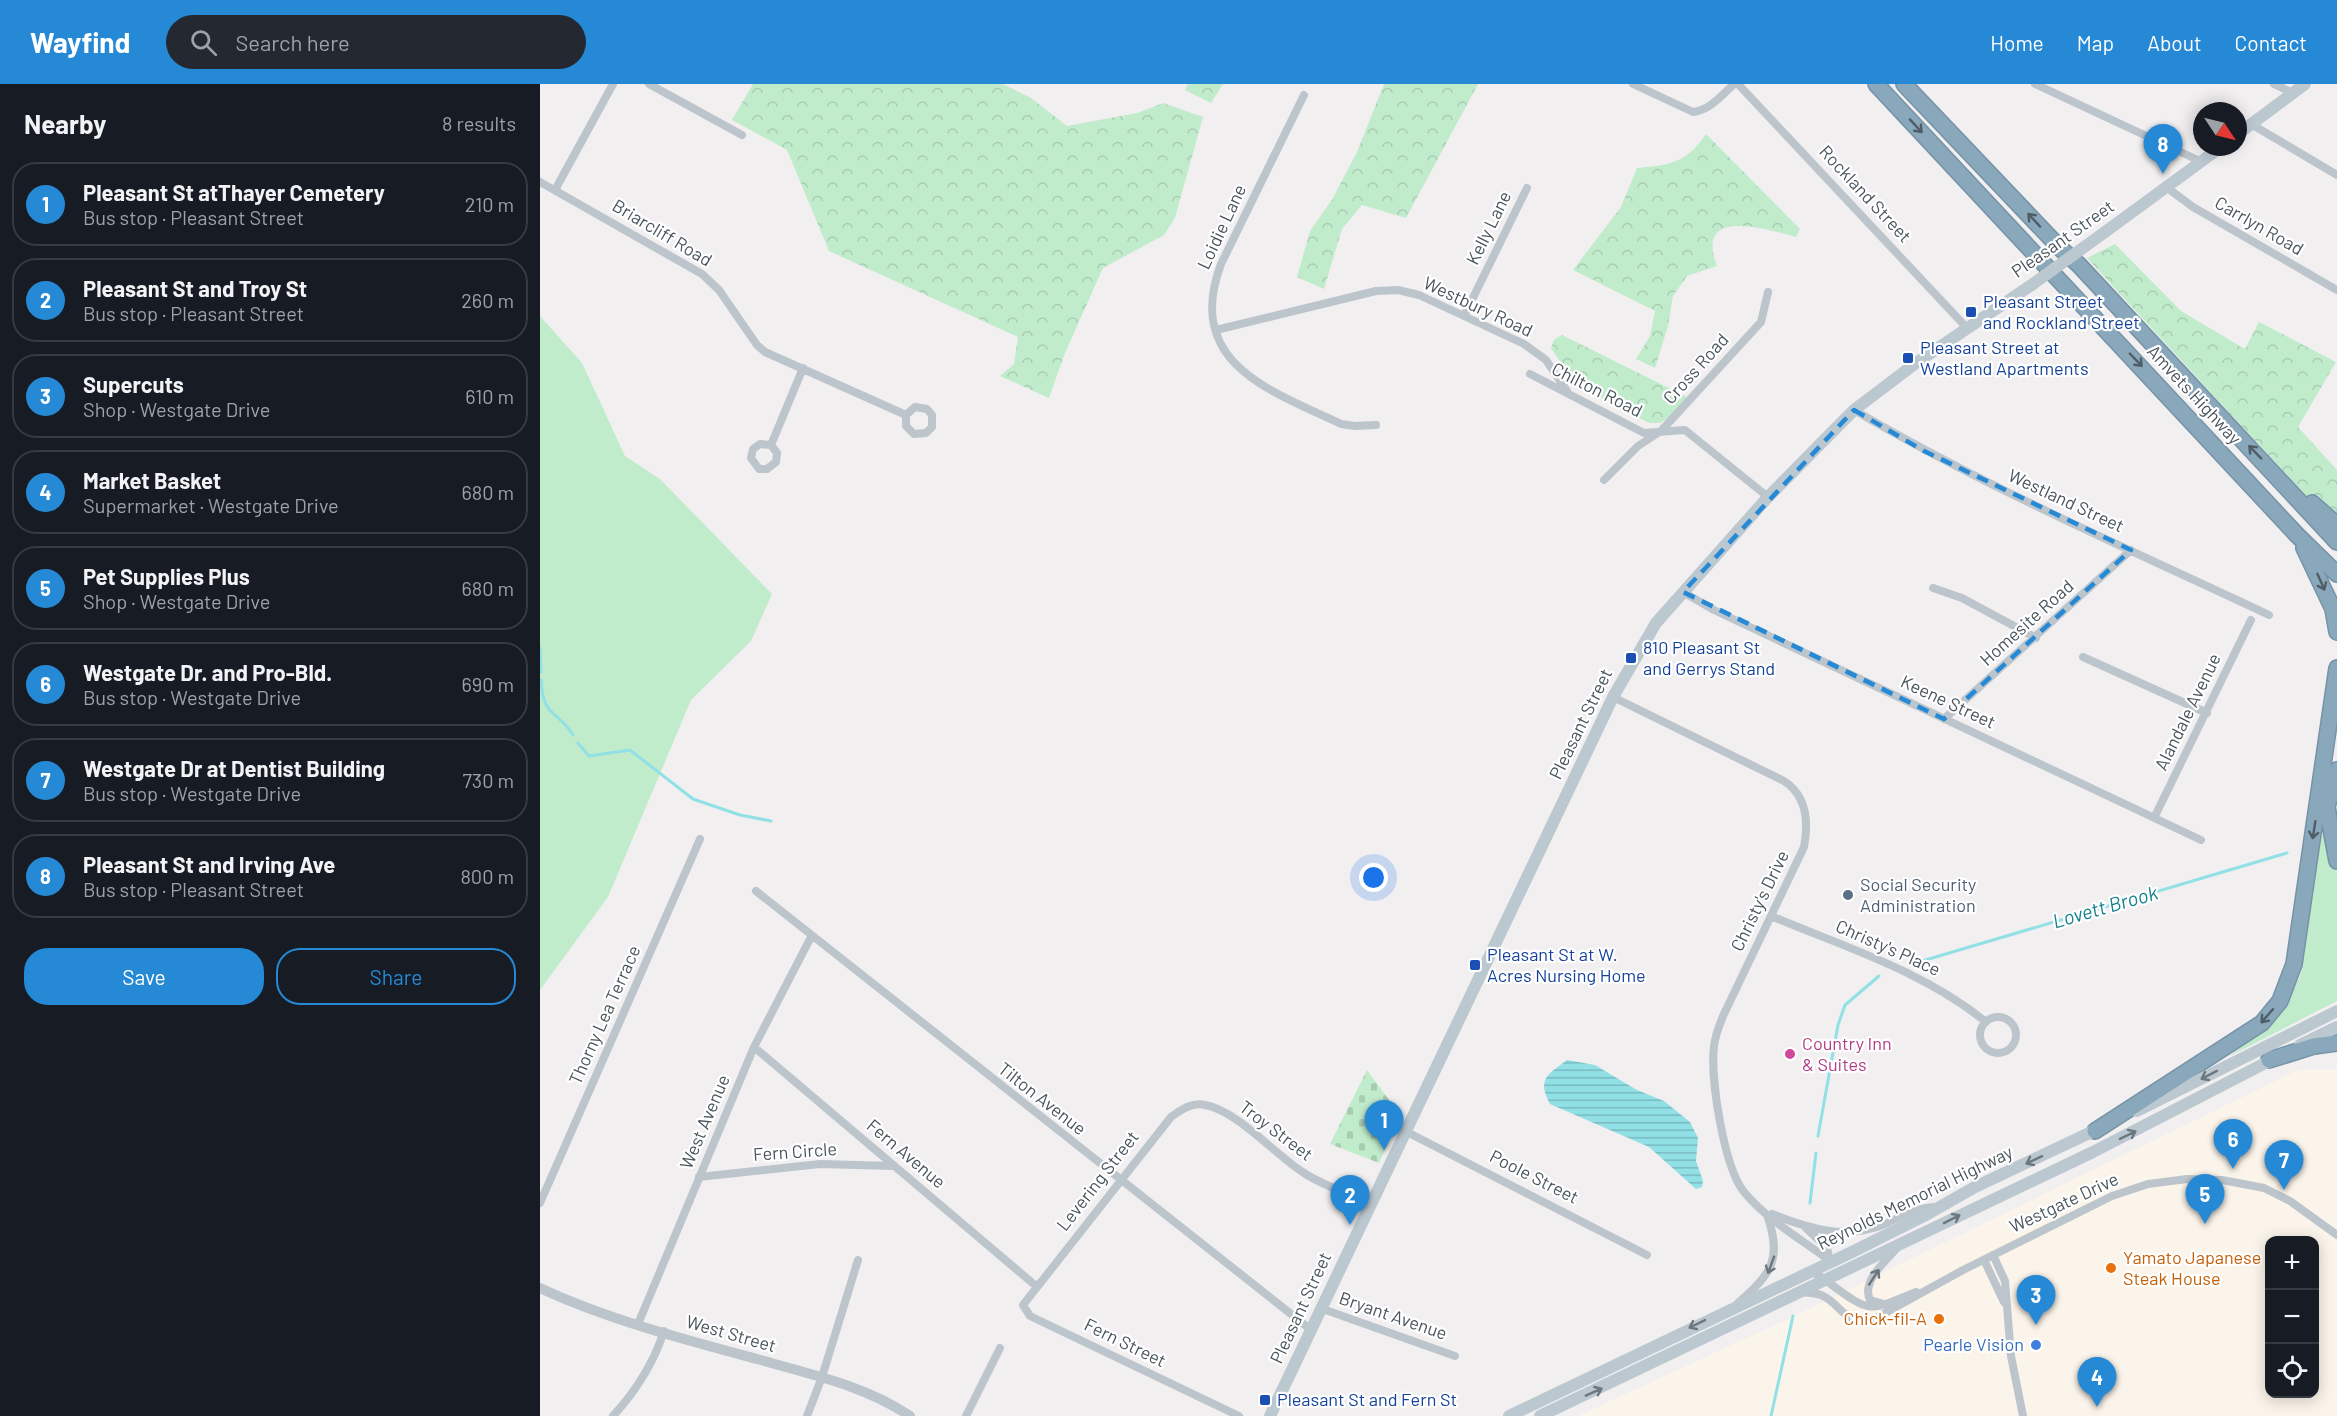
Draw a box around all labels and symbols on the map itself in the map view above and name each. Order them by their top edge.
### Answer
north arrow [2193,102,2247,156]
one-way arrow [1909,119,1923,134]
pin: 8 [2144,124,2182,174]
street label: Rockland Street [1815,140,1916,246]
street label: Loidie Lane [1192,181,1250,272]
street label: Kelly Lane [1461,187,1515,268]
street label: Carrlyn Road [2211,191,2308,259]
street label: Briarcliff Road [609,194,716,271]
street label: Pleasant Street [2007,195,2118,282]
one-way arrow [2027,213,2041,228]
street label: Westbury Road [1420,271,1536,341]
place label: Pleasant Street and Rockland Street [1983,290,2140,333]
marker: Pleasant Street and Rockland Street [1964,305,1978,319]
street label: Cross Road [1658,328,1733,408]
place label: Pleasant Street at Westland Apartments [1920,336,2089,379]
street label: Amvets Highway [2143,340,2246,449]
marker: Pleasant Street at Westland Apartments [1901,351,1915,365]
one-way arrow [2128,353,2143,368]
street label: Chilton Road [1549,357,1646,421]
one-way arrow [2248,445,2262,460]
street label: Westland Street [2005,464,2128,536]
one-way arrow [2317,573,2328,591]
street label: Homesite Road [1975,575,2078,670]
place label: 810 Pleasant St and Gerrys Stand [1643,636,1775,679]
street label: Alandale Avenue [2149,649,2225,774]
marker: 810 Pleasant St and Gerrys Stand [1624,651,1638,665]
street label: Pleasant Street [1544,665,1616,782]
street label: Keene Street [1898,670,1999,733]
one-way arrow [2308,820,2319,839]
street label: Christy's Drive [1725,847,1793,955]
your location [1359,863,1388,892]
place label: Social Security Administration [1860,873,1976,916]
water label: Lovett Brook [2049,880,2160,932]
marker: Social Security Administration [1841,888,1855,902]
street label: Christy's Place [1833,914,1944,980]
street label: Thorny Lea Terrace [564,942,645,1088]
place label: Pleasant St at W. Acres Nursing Home [1487,943,1646,986]
marker: Pleasant St at W. Acres Nursing Home [1468,958,1482,972]
one-way arrow [2260,1008,2274,1023]
place label: Country Inn & Suites [1802,1032,1892,1075]
marker: Country Inn & Suites [1783,1047,1797,1061]
street label: Tilton Avenue [994,1057,1091,1139]
one-way arrow [2201,1069,2219,1081]
street label: West Avenue [674,1071,734,1172]
street label: Troy Street [1236,1095,1318,1165]
pin: 1 [1364,1100,1404,1150]
street label: Fern Avenue [863,1114,951,1193]
pin: 6 [2214,1120,2252,1169]
street label: Levering Street [1051,1126,1143,1235]
one-way arrow [2118,1129,2136,1141]
street label: Fern Circle [752,1137,838,1165]
street label: Reynolds Memorial Highway [1813,1140,2016,1254]
pin: 7 [2264,1140,2304,1190]
street label: Poole Street [1486,1144,1582,1208]
one-way arrow [2025,1154,2043,1166]
street label: Westgate Drive [2006,1167,2122,1237]
pin: 5 [2186,1174,2224,1224]
pin: 2 [1330,1176,1370,1225]
one-way arrow [1942,1213,1960,1225]
place label: Yamato Japanese Steak House [2123,1246,2261,1289]
street label: Pleasant Street [1265,1248,1335,1367]
one-way arrow [1764,1255,1775,1274]
marker: Yamato Japanese Steak House [2104,1261,2118,1275]
one-way arrow [1868,1268,1881,1285]
pin: 3 [2016,1276,2056,1325]
street label: Bryant Avenue [1336,1286,1450,1344]
place label: Chick-fil-A [1843,1307,1927,1329]
street label: West Street [684,1310,779,1356]
marker: Chick-fil-A [1932,1312,1946,1326]
street label: Fern Street [1081,1313,1170,1371]
one-way arrow [1689,1318,1707,1330]
place label: Pearle Vision [1923,1333,2024,1355]
marker: Pearle Vision [2029,1338,2043,1352]
pin: 4 [2078,1358,2116,1407]
one-way arrow [1584,1386,1602,1397]
place label: Pleasant St and Fern St [1277,1388,1457,1410]
marker: Pleasant St and Fern St [1258,1393,1272,1407]

